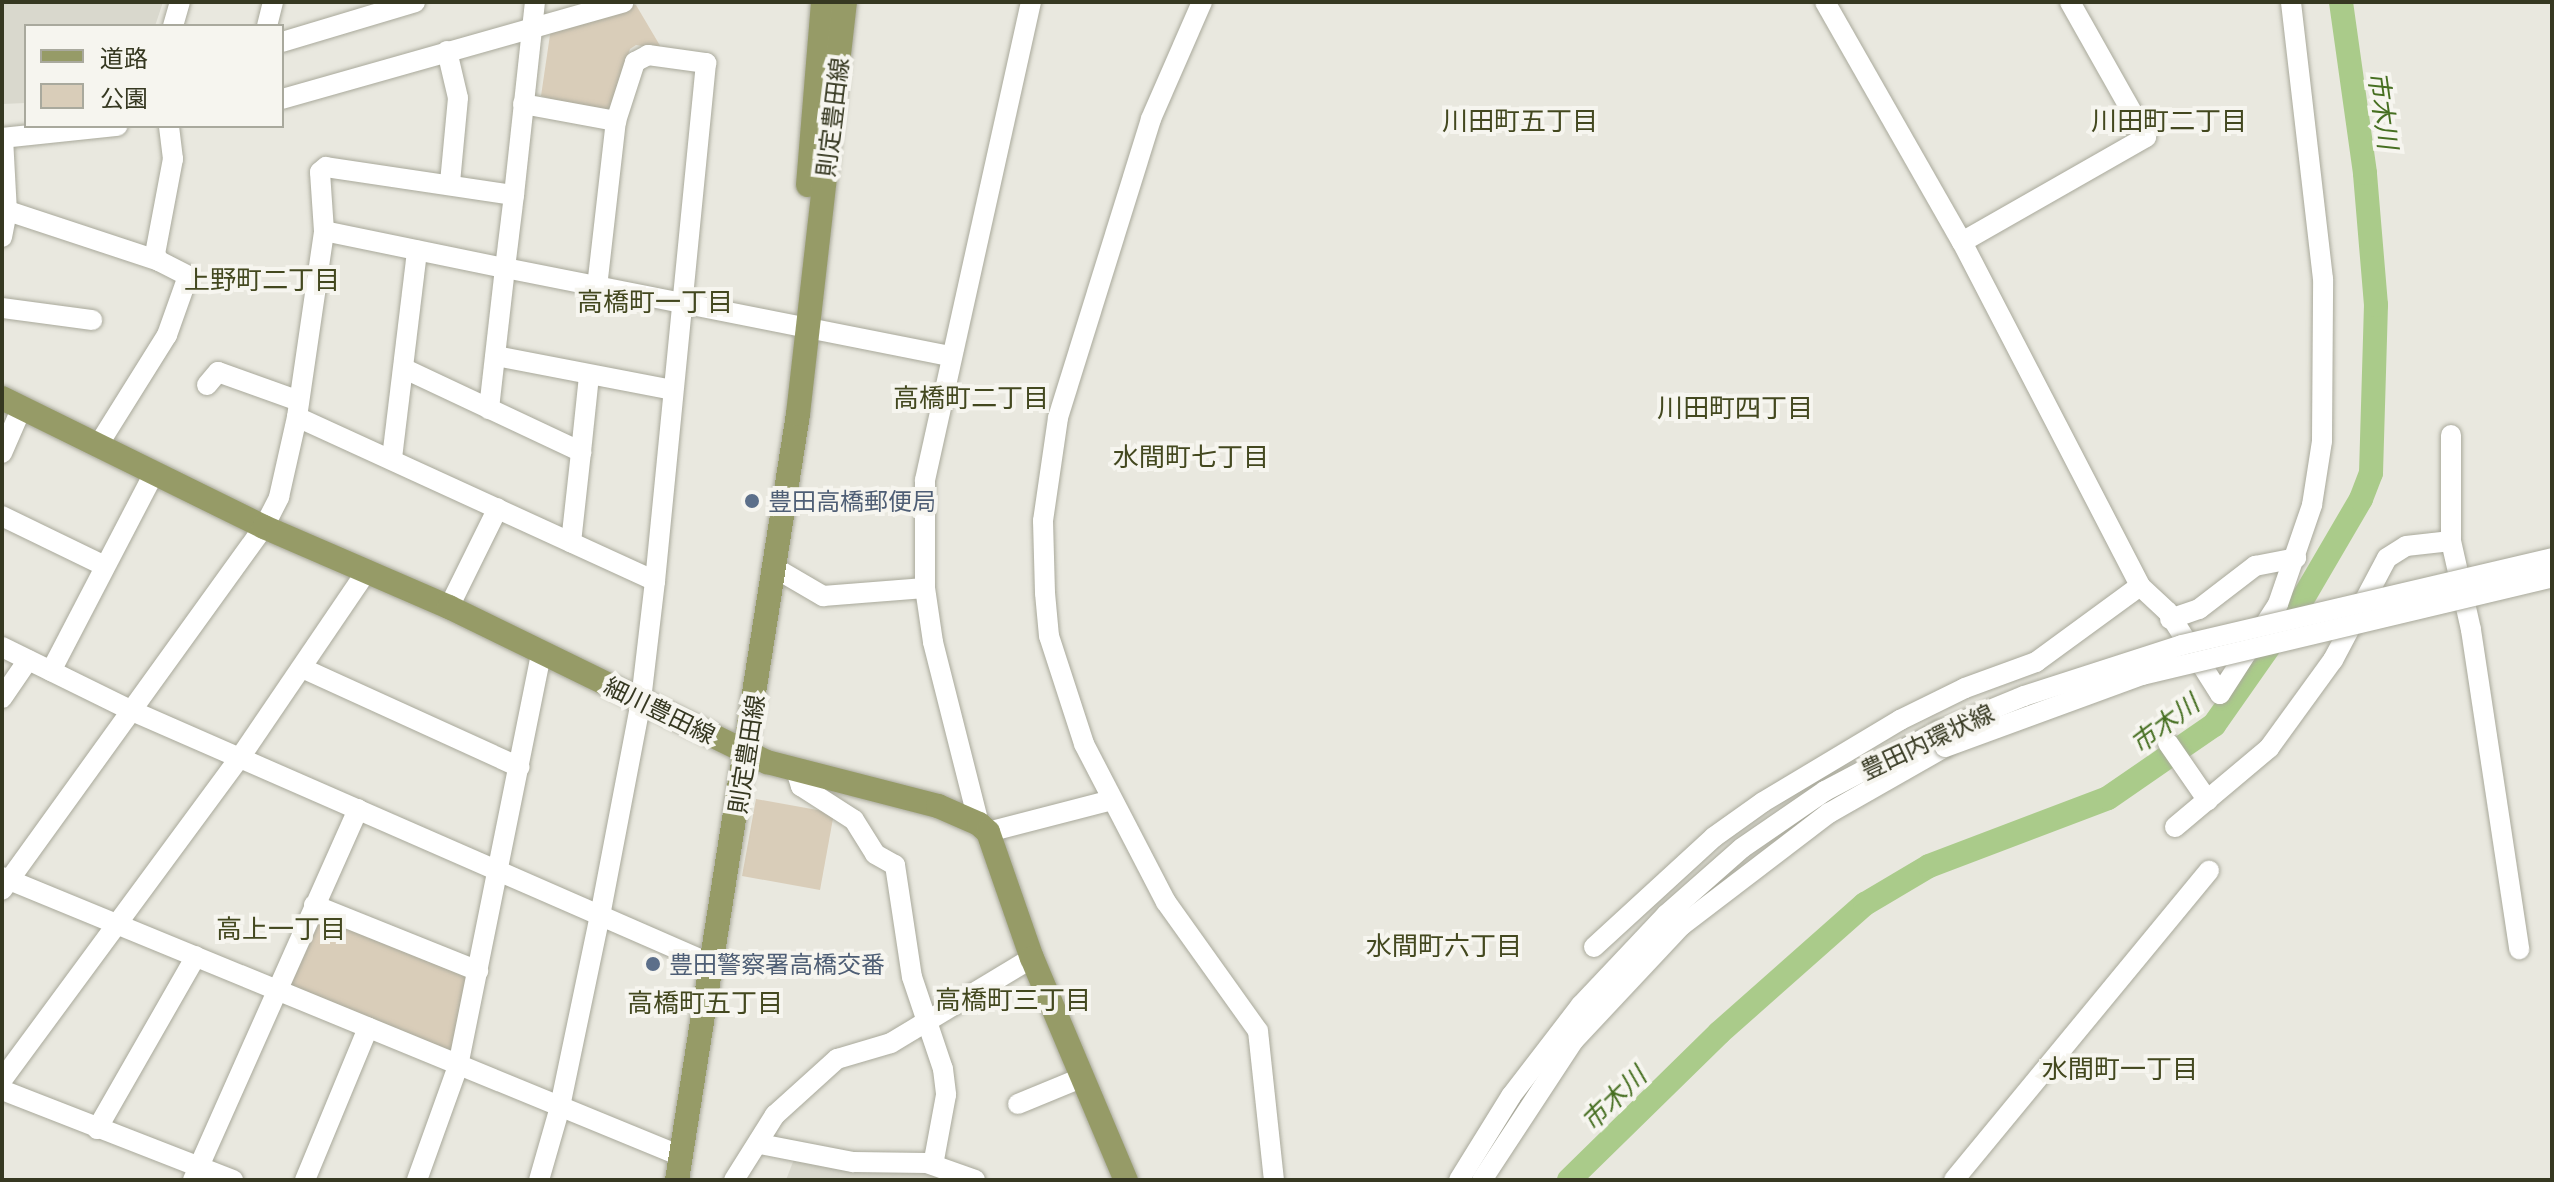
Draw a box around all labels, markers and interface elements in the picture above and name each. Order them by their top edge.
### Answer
legend [24,24,284,128]
text: 道路 [100,43,148,72]
street label: 則定豊田線 [810,56,854,178]
water label: 市木川 [2363,69,2405,151]
text: 公園 [100,83,148,112]
district label: 川田町五丁目 [1442,104,1598,136]
district label: 川田町二丁目 [2091,104,2247,136]
district label: 上野町二丁目 [184,263,340,295]
district label: 高橋町一丁目 [577,285,733,317]
district label: 高橋町二丁目 [893,381,1049,413]
district label: 川田町四丁目 [1657,391,1813,423]
district label: 水間町七丁目 [1113,440,1269,472]
place label: 豊田高橋郵便局 [768,487,936,515]
marker: 豊田高橋郵便局 [743,492,761,510]
street label: 細川豊田線 [600,671,720,749]
water label: 市木川 [2123,687,2205,759]
street label: 則定豊田線 [722,692,770,816]
street label: 豊田内環状線 [1856,698,1998,784]
district label: 高上一丁目 [216,912,346,944]
district label: 水間町六丁目 [1366,929,1522,961]
place label: 豊田警察署高橋交番 [669,950,885,978]
marker: 豊田警察署高橋交番 [644,955,662,973]
district label: 高橋町三丁目 [935,983,1091,1015]
district label: 高橋町五丁目 [627,986,783,1018]
district label: 水間町一丁目 [2042,1052,2198,1084]
water label: 市木川 [1574,1060,1652,1136]

